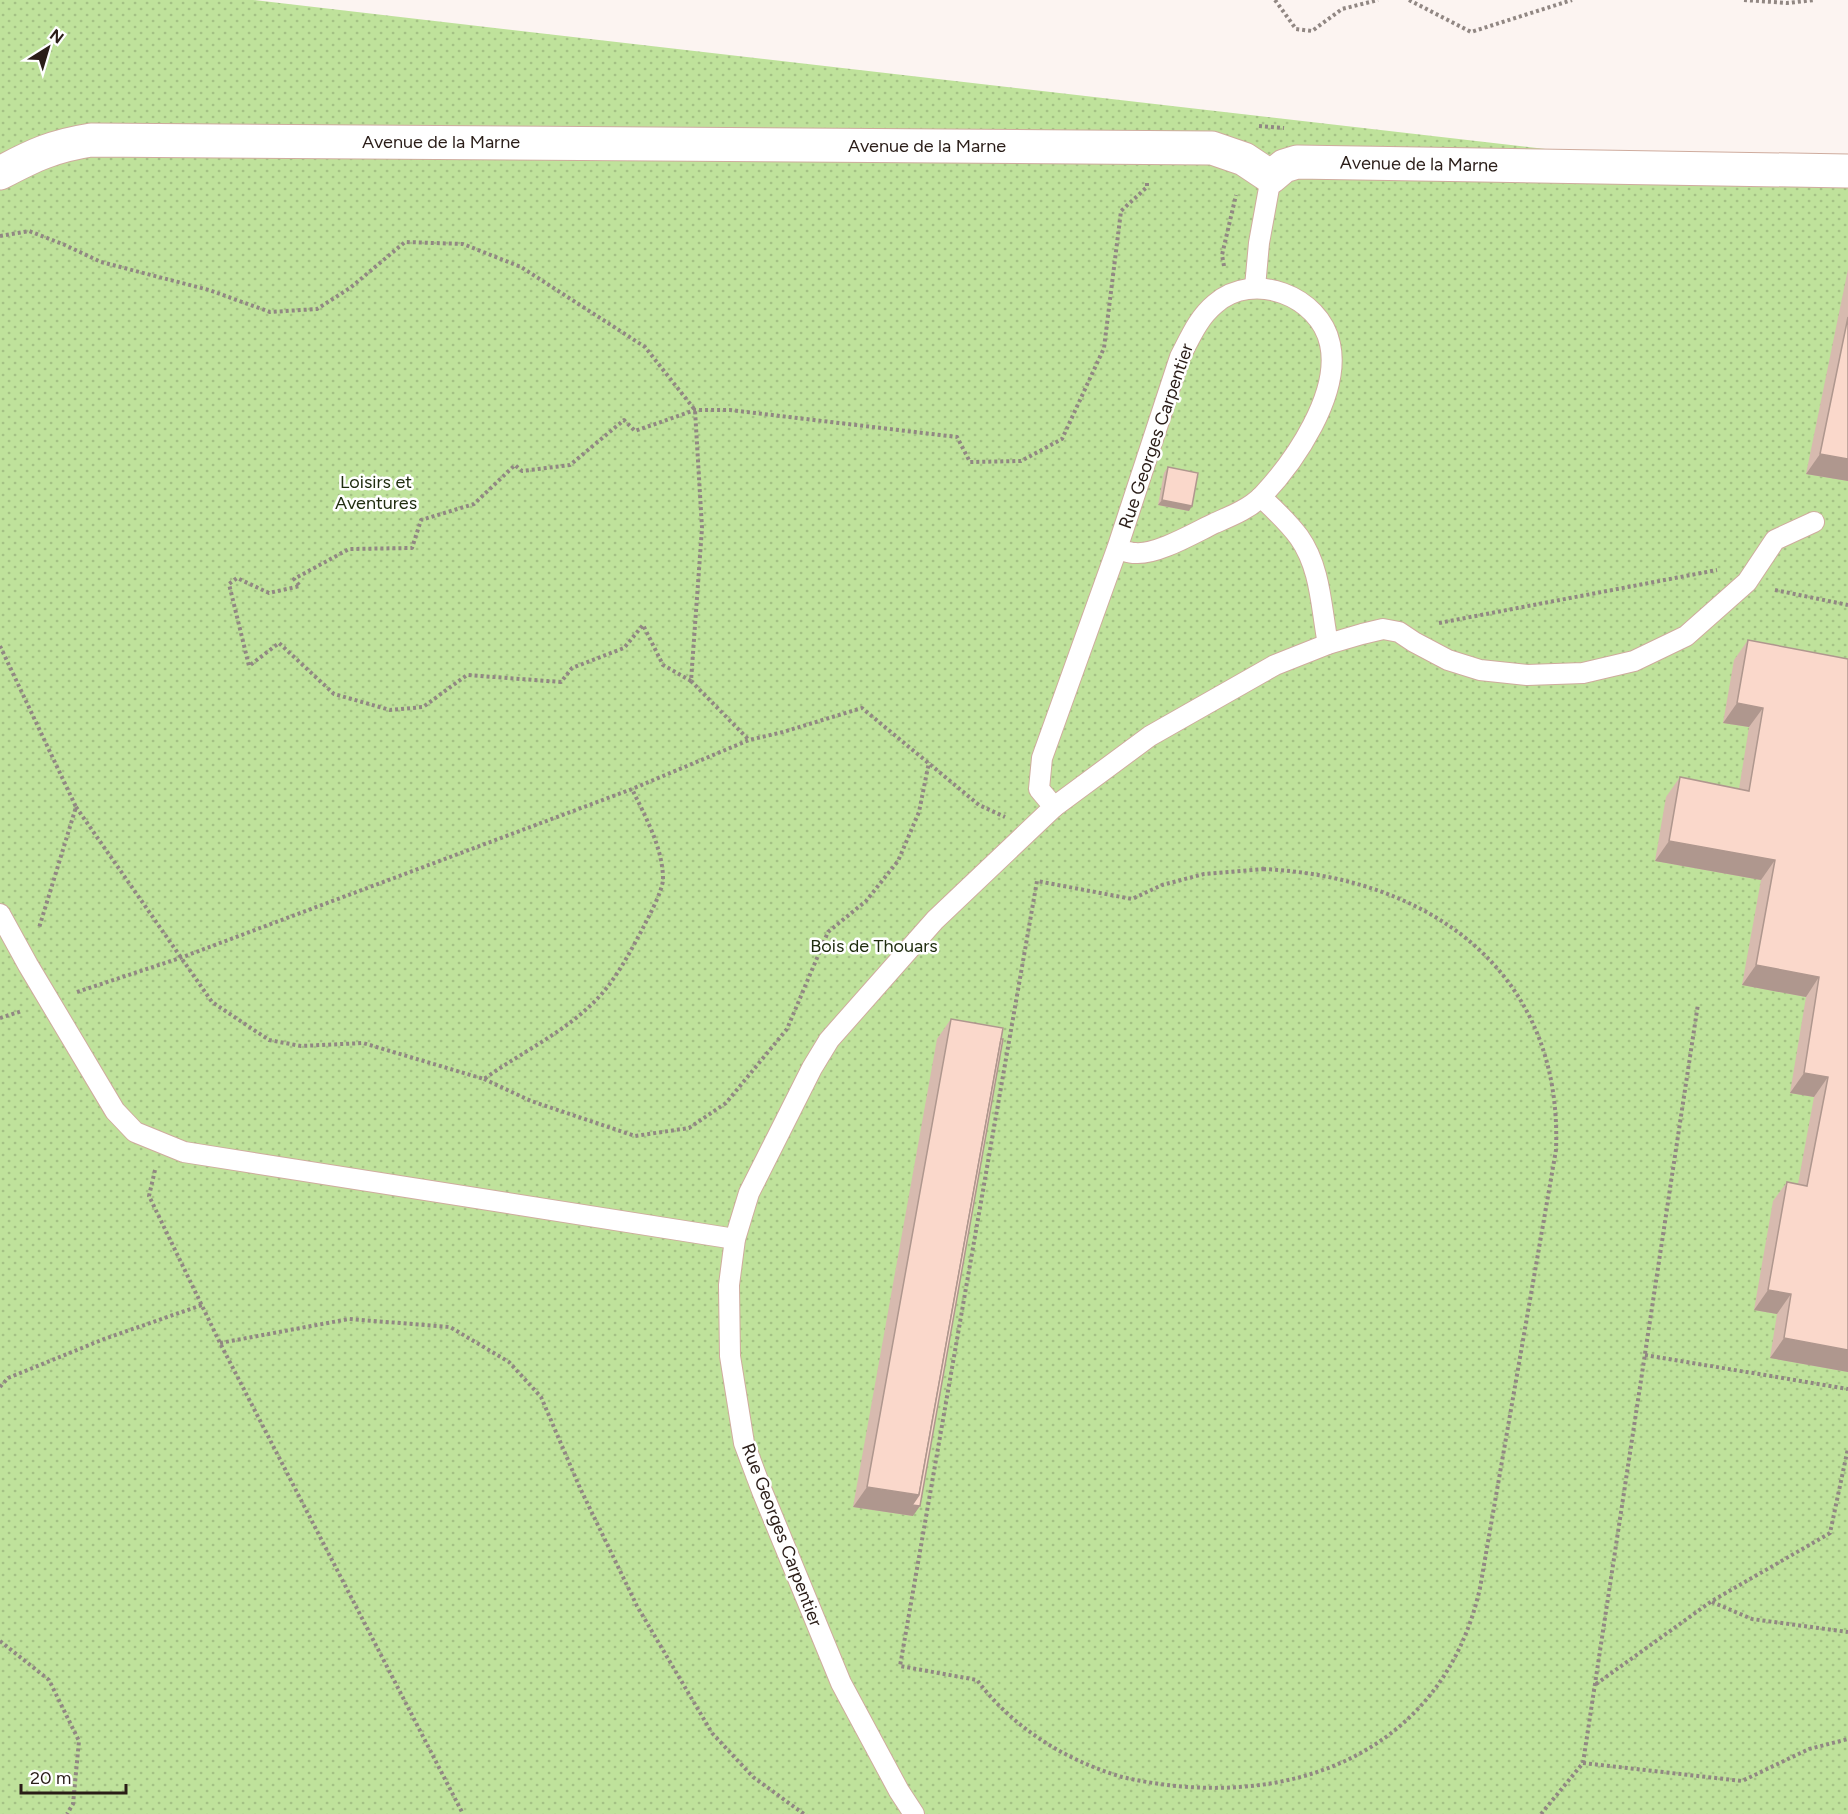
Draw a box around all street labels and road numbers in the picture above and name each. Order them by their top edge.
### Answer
street label: Avenue de la Marne [362,131,520,153]
street label: Avenue de la Marne [848,135,1006,157]
street label: Avenue de la Marne [1340,152,1498,176]
street label: Rue Georges Carpentier [1114,340,1198,532]
street label: Rue Georges Carpentier [737,1440,827,1630]

